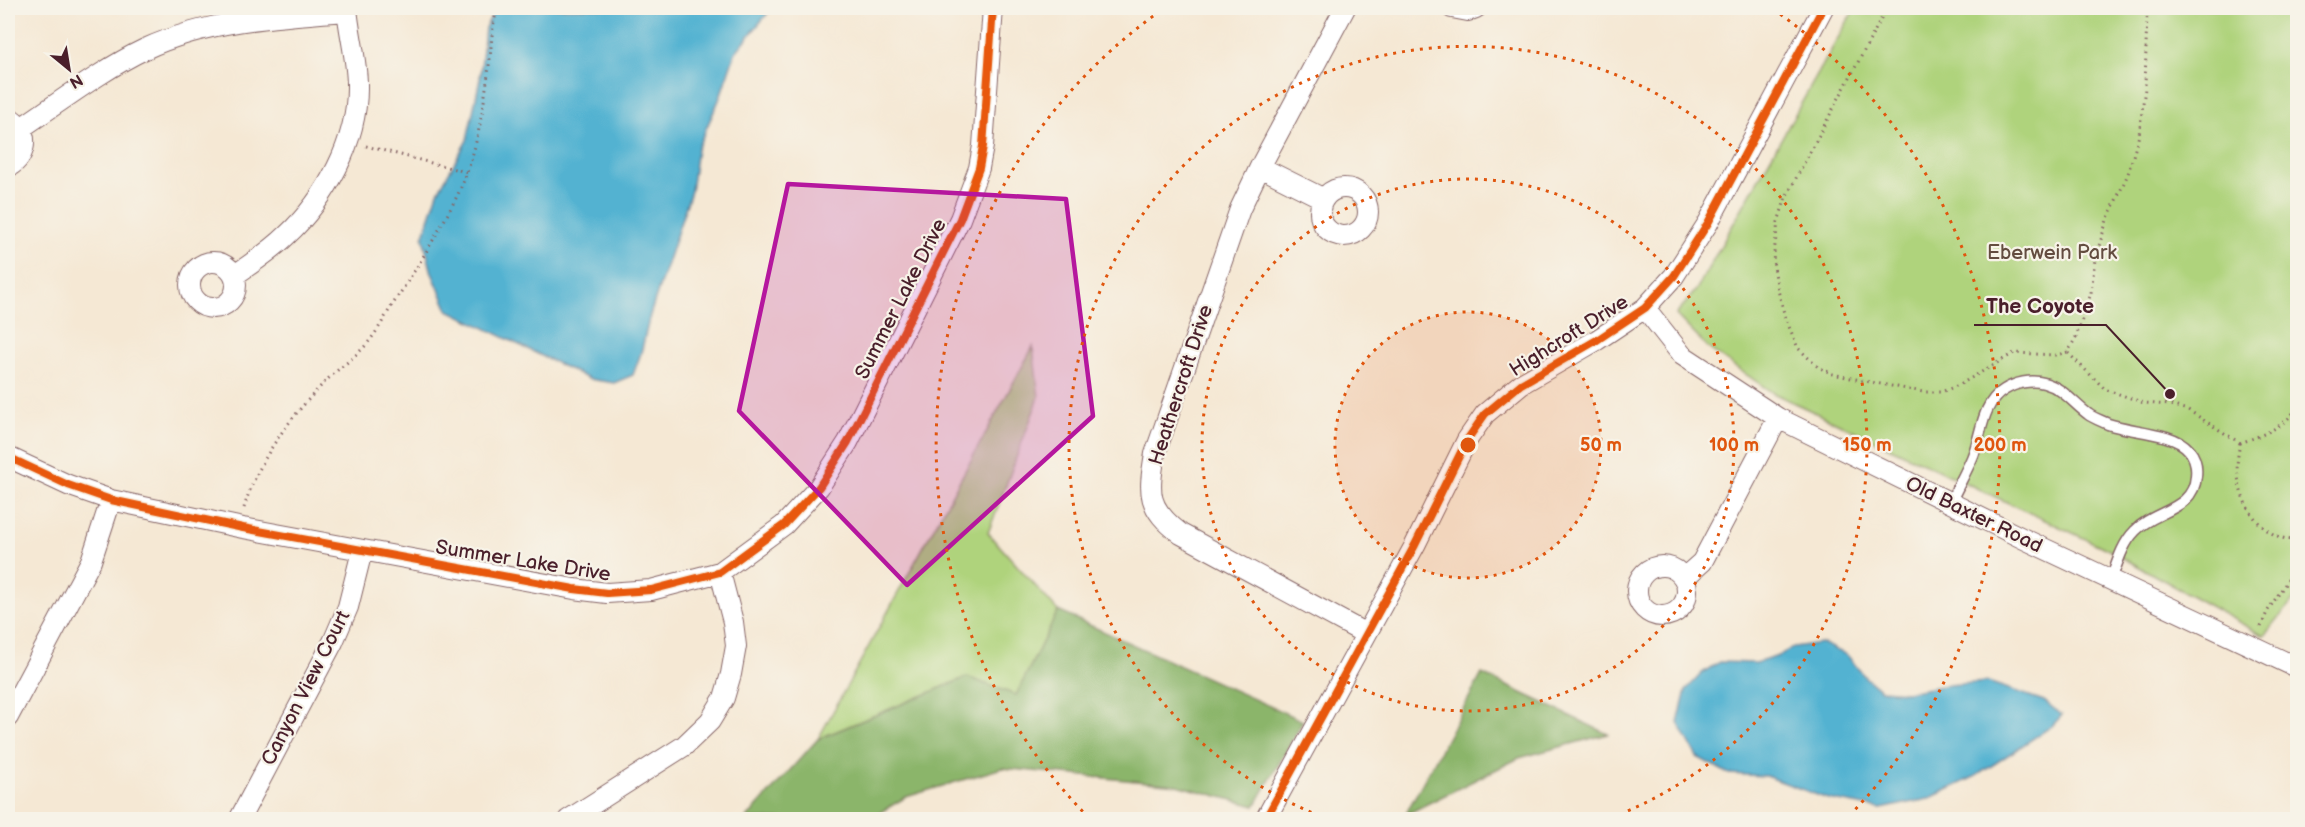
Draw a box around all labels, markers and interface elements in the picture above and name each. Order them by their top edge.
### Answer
north arrow [39,39,99,99]
text: N [66,69,86,92]
street label: Summer Lake Drive [850,215,952,383]
park label: Eberwein Park [1987,241,2117,265]
callout: The Coyote [1974,286,2106,325]
street label: Highcroft Drive [1505,290,1633,382]
text: The Coyote [1986,294,2094,319]
street label: Heathercroft Drive [1144,302,1218,468]
centre of rings [1458,435,1478,455]
text: 50 m [1580,435,1622,456]
text: 100 m [1709,435,1759,456]
text: 150 m [1842,435,1892,456]
text: 200 m [1973,435,2027,456]
street label: Old Baxter Road [1902,472,2046,558]
street label: Summer Lake Drive [434,535,612,587]
street label: Canyon View Court [257,607,355,769]

